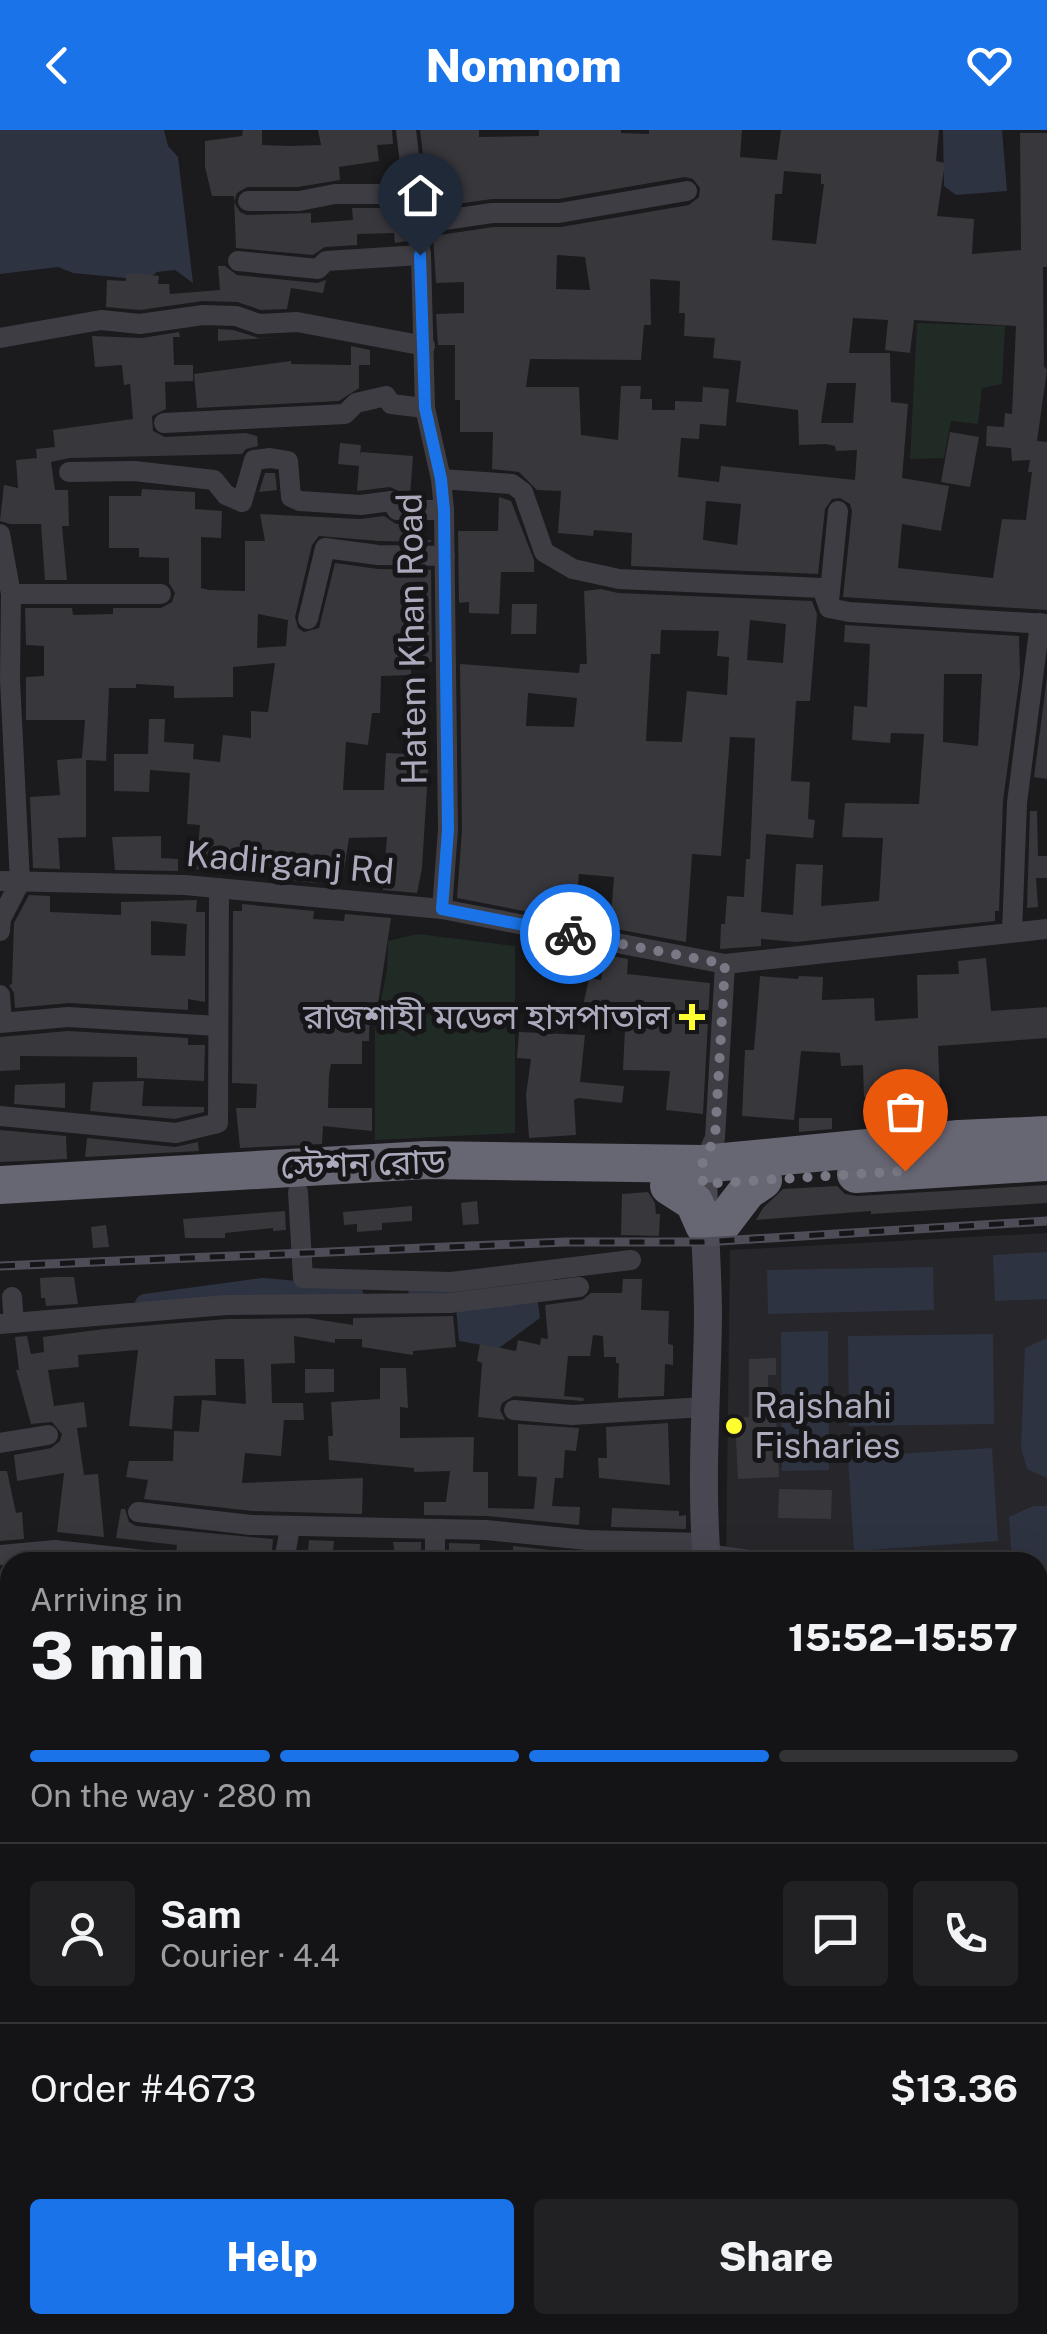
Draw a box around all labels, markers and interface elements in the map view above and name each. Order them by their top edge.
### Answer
icon: back [30,38,85,93]
icon: heart [962,38,1017,93]
text: Nomnom [425,39,622,92]
pin [378,153,463,256]
icon: home [393,168,448,223]
street label: Hatem Khan Road [388,493,435,785]
street label: Kadirganj Rd [184,833,396,892]
courier [520,884,620,984]
icon: bike [543,907,598,962]
place label: রাজশাহী মডেল হাসপাতাল [302,996,670,1037]
marker: রাজশাহী মডেল হাসপাতাল [679,1004,705,1030]
pin [863,1069,948,1172]
icon: bag [878,1084,933,1139]
street label: স্টেশন রোড [280,1140,447,1187]
place label: Rajshahi Fisharies [754,1385,900,1466]
marker: Rajshahi Fisharies [723,1415,745,1437]
text: Arriving in [30,1581,183,1618]
text: 15:52–15:57 [788,1615,1018,1660]
text: 3 min [30,1617,205,1694]
text: On the way · 280 m [30,1777,312,1814]
button: person [30,1881,135,1986]
button: chat [783,1881,888,1986]
button: phone [913,1881,1018,1986]
text: Sam [160,1892,242,1937]
text: Courier · 4.4 [160,1937,340,1974]
text: Order #4673 [30,2066,256,2111]
text: $13.36 [890,2066,1018,2111]
button: Help [30,2199,514,2314]
button: Share [534,2199,1018,2314]

